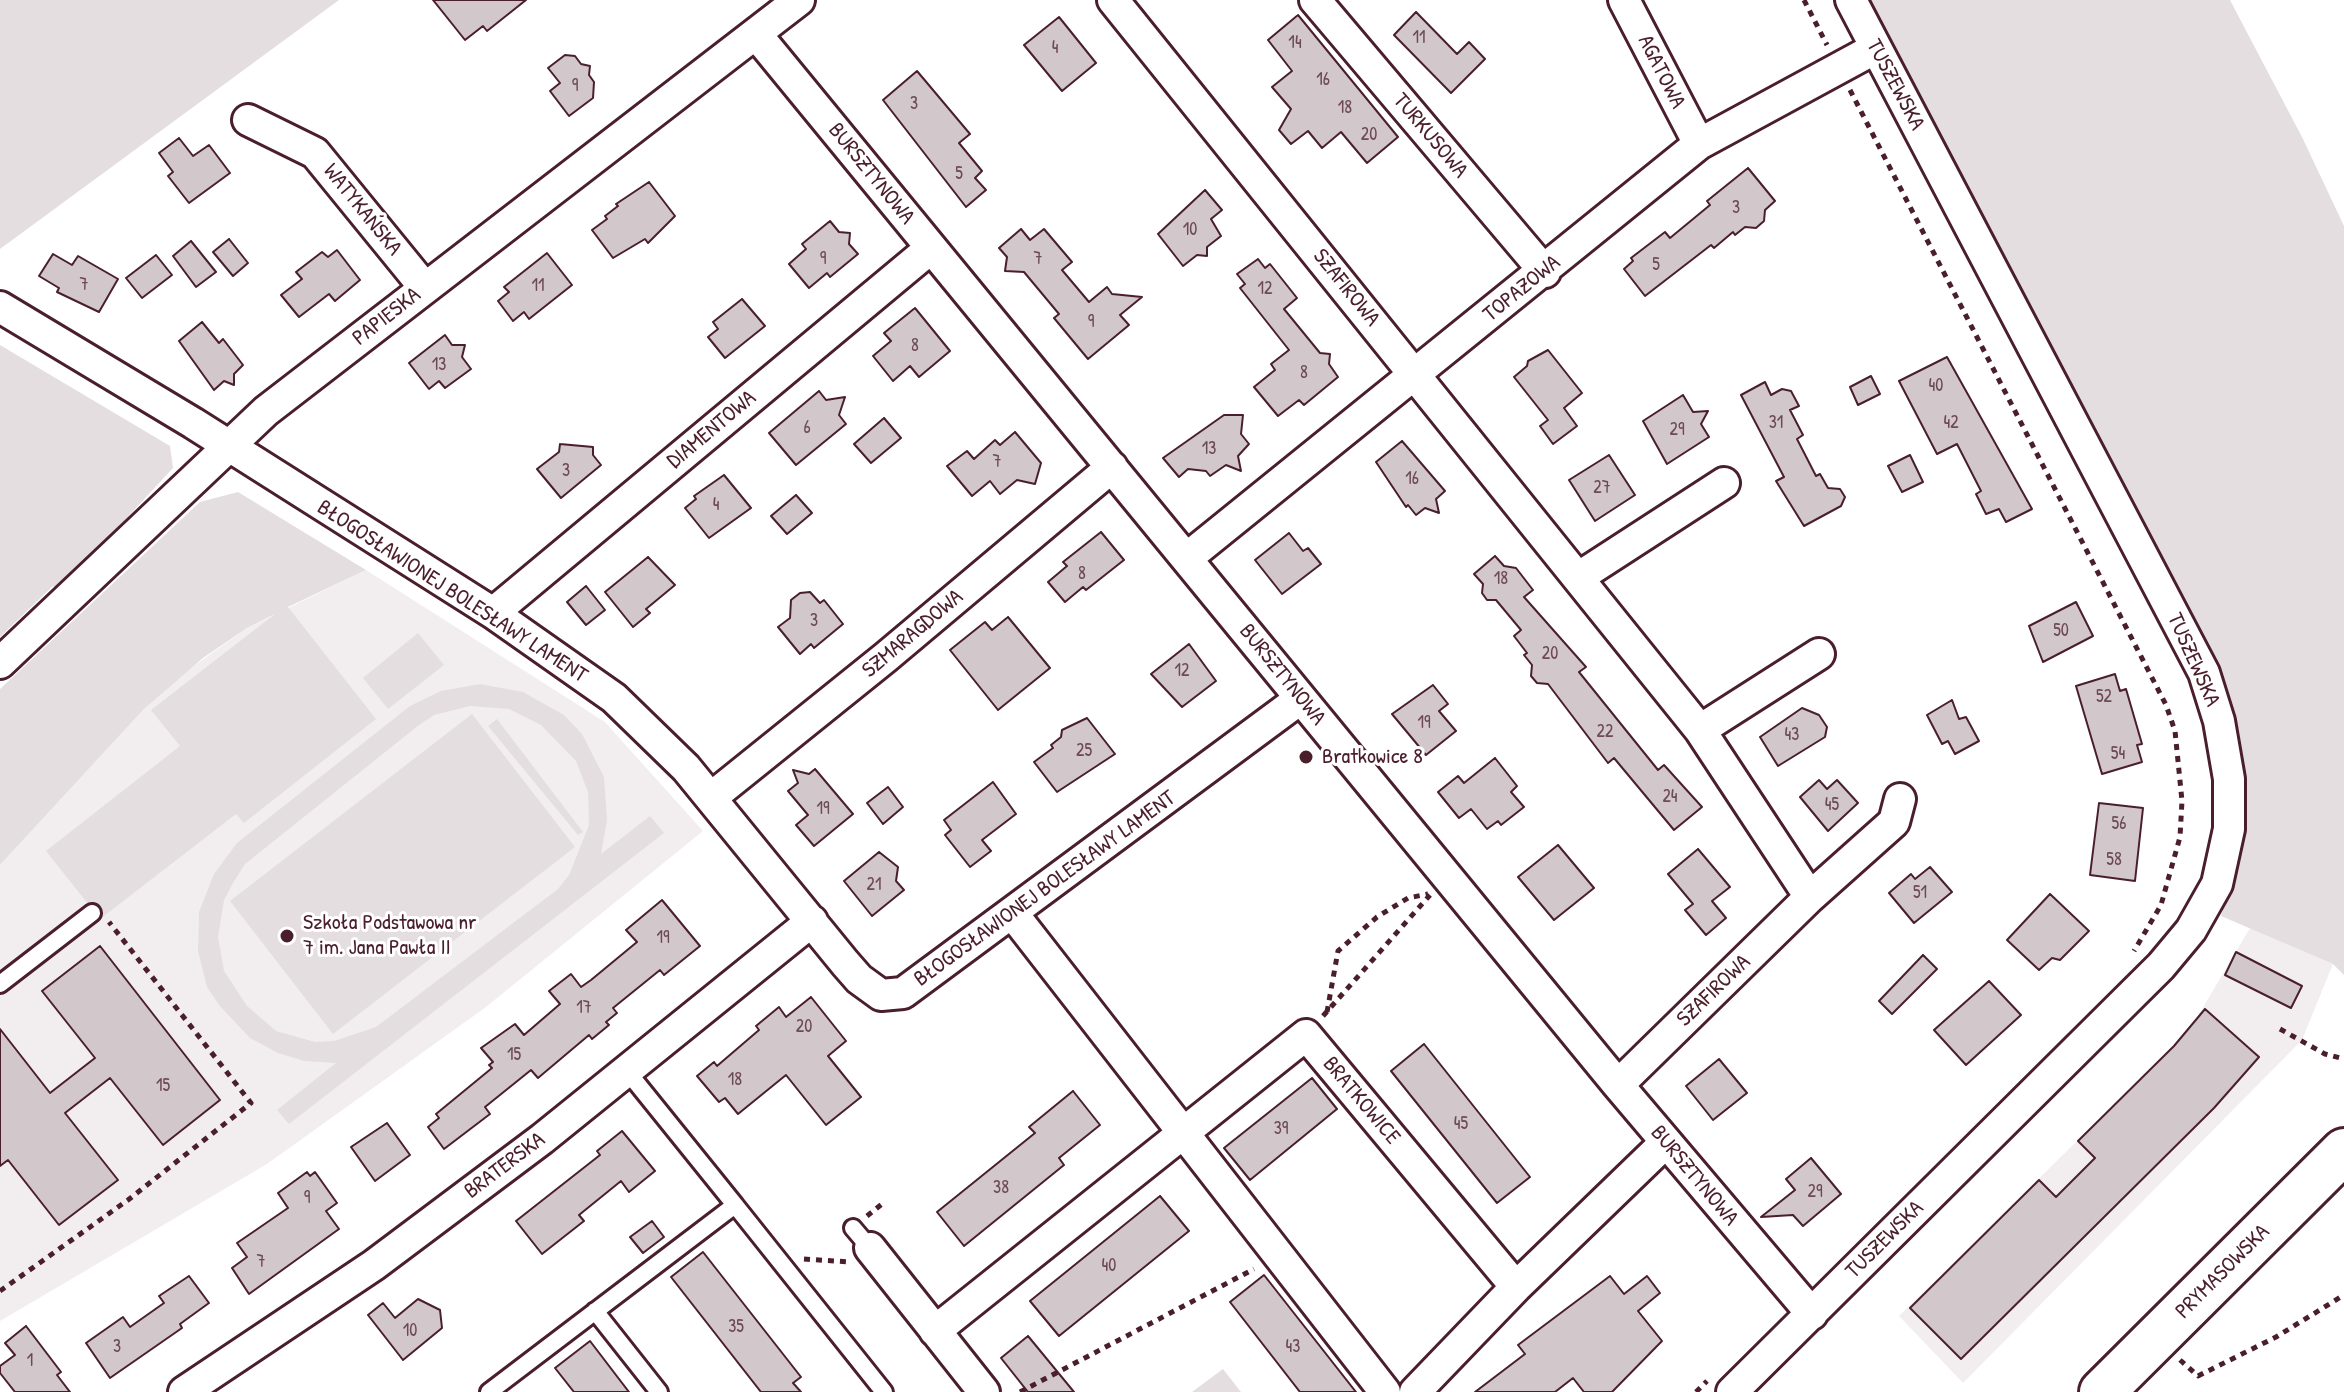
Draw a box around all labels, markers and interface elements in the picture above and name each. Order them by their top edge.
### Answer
house number: 11 [1412,27,1426,49]
street label: AGATOWA [1631,31,1691,113]
house number: 14 [1288,32,1302,54]
street label: TUSZEWSKA [1860,35,1930,135]
house number: 4 [1052,37,1058,59]
house number: 16 [1316,69,1330,91]
house number: 9 [572,75,578,97]
street label: TURKUSOWA [1387,88,1473,184]
house number: 3 [910,93,918,115]
house number: 18 [1338,97,1352,119]
street label: BURSZTYNOWA [822,118,920,230]
house number: 20 [1361,124,1377,146]
street label: WATYKAŃSKA [317,159,407,261]
house number: 5 [955,163,963,185]
house number: 3 [1732,197,1740,219]
house number: 10 [1183,219,1197,241]
street label: SZAFIROWA [1307,244,1385,332]
house number: 9 [820,248,826,270]
house number: 7 [1034,248,1042,270]
street label: TOPAZOWA [1478,250,1566,328]
house number: 5 [1652,254,1660,276]
house number: 7 [80,274,88,296]
house number: 11 [531,275,545,297]
house number: 12 [1258,278,1272,300]
street label: PAPIESKA [348,282,426,352]
house number: 9 [1088,311,1094,333]
house number: 8 [911,335,919,357]
house number: 13 [432,354,446,376]
house number: 8 [1300,362,1308,384]
house number: 40 [1929,375,1943,397]
street label: DIAMENTOWA [662,385,762,475]
house number: 31 [1769,412,1783,434]
house number: 42 [1943,412,1959,434]
house number: 6 [803,417,811,439]
house number: 29 [1669,419,1685,441]
house number: 13 [1202,438,1216,460]
house number: 7 [993,451,1001,473]
house number: 3 [562,460,570,482]
house number: 16 [1405,468,1419,490]
house number: 27 [1593,477,1611,499]
house number: 4 [713,494,719,516]
street label: BŁOGOSŁAWIONEJ BOLESŁAWY LAMENT [312,495,592,689]
house number: 8 [1078,563,1086,585]
house number: 18 [1494,568,1508,590]
street label: SZMARAGDOWA [857,584,969,684]
street label: TUSZEWSKA [2161,609,2225,711]
house number: 3 [810,610,818,632]
street label: BURSZTYNOWA [1233,619,1331,731]
house number: 50 [2053,620,2069,642]
house number: 20 [1542,643,1558,665]
house number: 12 [1175,660,1189,682]
house number: 52 [2096,686,2112,708]
house number: 19 [1417,712,1431,734]
house number: 22 [1597,721,1613,743]
house number: 43 [1785,724,1799,746]
house number: 25 [1076,740,1092,762]
house number: 54 [2111,743,2125,765]
place label: Bratkowice 8 [1322,744,1423,770]
marker: Bratkowice 8 [1297,748,1315,766]
street label: BŁOGOSŁAWIONEJ BOLESŁAWY LAMENT [909,785,1181,993]
house number: 24 [1662,786,1678,808]
house number: 45 [1825,794,1839,816]
house number: 19 [816,798,830,820]
house number: 56 [2112,813,2126,835]
house number: 58 [2106,849,2122,871]
house number: 21 [867,874,881,896]
house number: 51 [1913,882,1927,904]
place label: Szkoła Podstawowa nr 7 im. Jana Pawła II [303,910,477,962]
marker: Szkoła Podstawowa nr 7 im. Jana Pawła II [278,927,296,945]
house number: 19 [656,927,670,949]
street label: SZAFIROWA [1672,950,1756,1032]
house number: 17 [576,997,592,1019]
house number: 20 [796,1016,812,1038]
house number: 15 [507,1044,521,1066]
street label: BRATKOWICE [1317,1052,1405,1150]
house number: 18 [728,1069,742,1091]
house number: 15 [156,1075,170,1097]
house number: 45 [1454,1113,1468,1135]
house number: 39 [1274,1118,1288,1140]
street label: BURSZTYNOWA [1644,1121,1744,1231]
street label: BRATERSKA [459,1127,551,1205]
house number: 38 [993,1177,1009,1199]
house number: 29 [1807,1181,1823,1203]
house number: 9 [304,1187,310,1209]
street label: TUSZEWSKA [1841,1196,1929,1284]
street label: PRYMASOWSKA [2170,1219,2276,1325]
house number: 7 [257,1251,265,1273]
house number: 40 [1102,1255,1116,1277]
house number: 35 [728,1316,744,1338]
house number: 10 [403,1320,417,1342]
house number: 3 [113,1336,121,1358]
house number: 43 [1286,1336,1300,1358]
house number: 1 [27,1350,33,1372]

